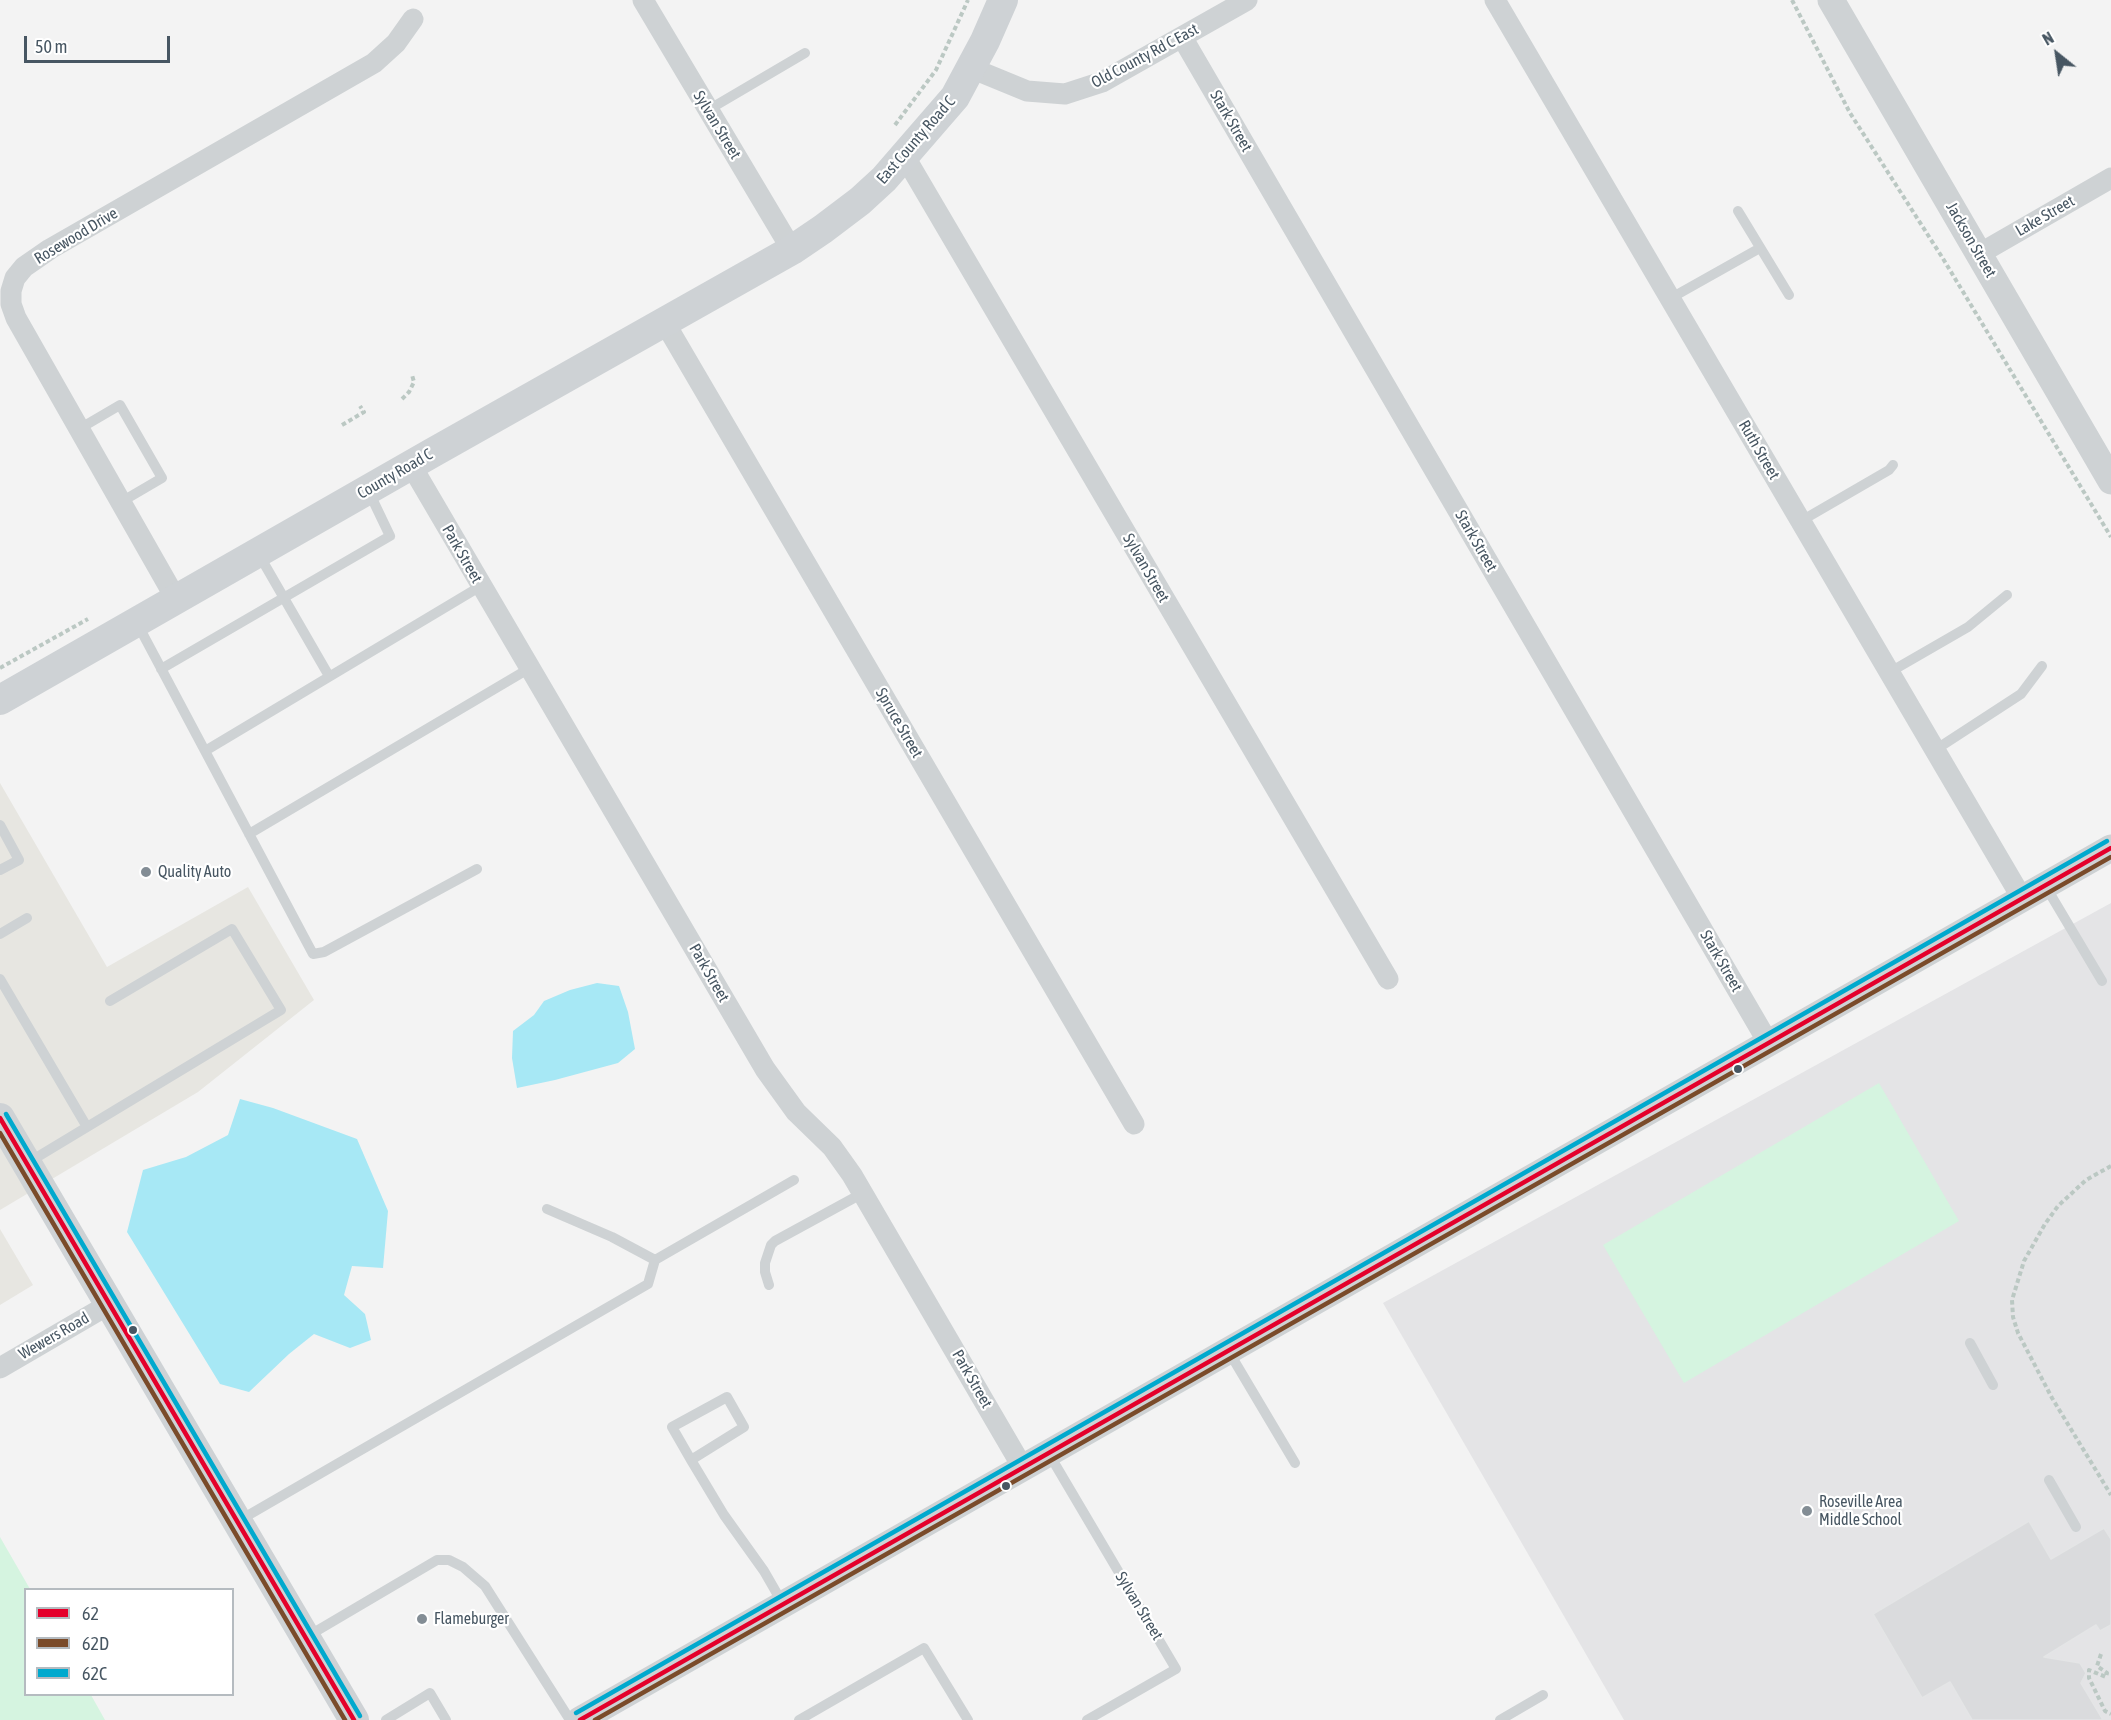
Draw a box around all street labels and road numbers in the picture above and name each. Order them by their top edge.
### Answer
street label: Old County Rd C East [1088,20,1202,92]
street label: Sylvan Street [689,87,745,163]
street label: Stark Street [1206,87,1256,155]
street label: East County Road C [873,92,959,188]
street label: Lake Street [2012,191,2078,241]
street label: Jackson Street [1942,199,2000,281]
street label: Rosewood Drive [31,204,121,268]
street label: Ruth Street [1734,417,1784,483]
street label: County Road C [354,445,436,503]
street label: Stark Street [1451,507,1501,575]
street label: Park Street [438,521,486,587]
street label: Sylvan Street [1119,530,1173,606]
street label: Spruce Street [871,685,927,761]
street label: Stark Street [1696,927,1746,995]
street label: Park Street [685,940,733,1006]
street label: Wewers Road [15,1308,93,1364]
street label: Park Street [948,1346,996,1412]
street label: Sylvan Street [1111,1568,1167,1644]

